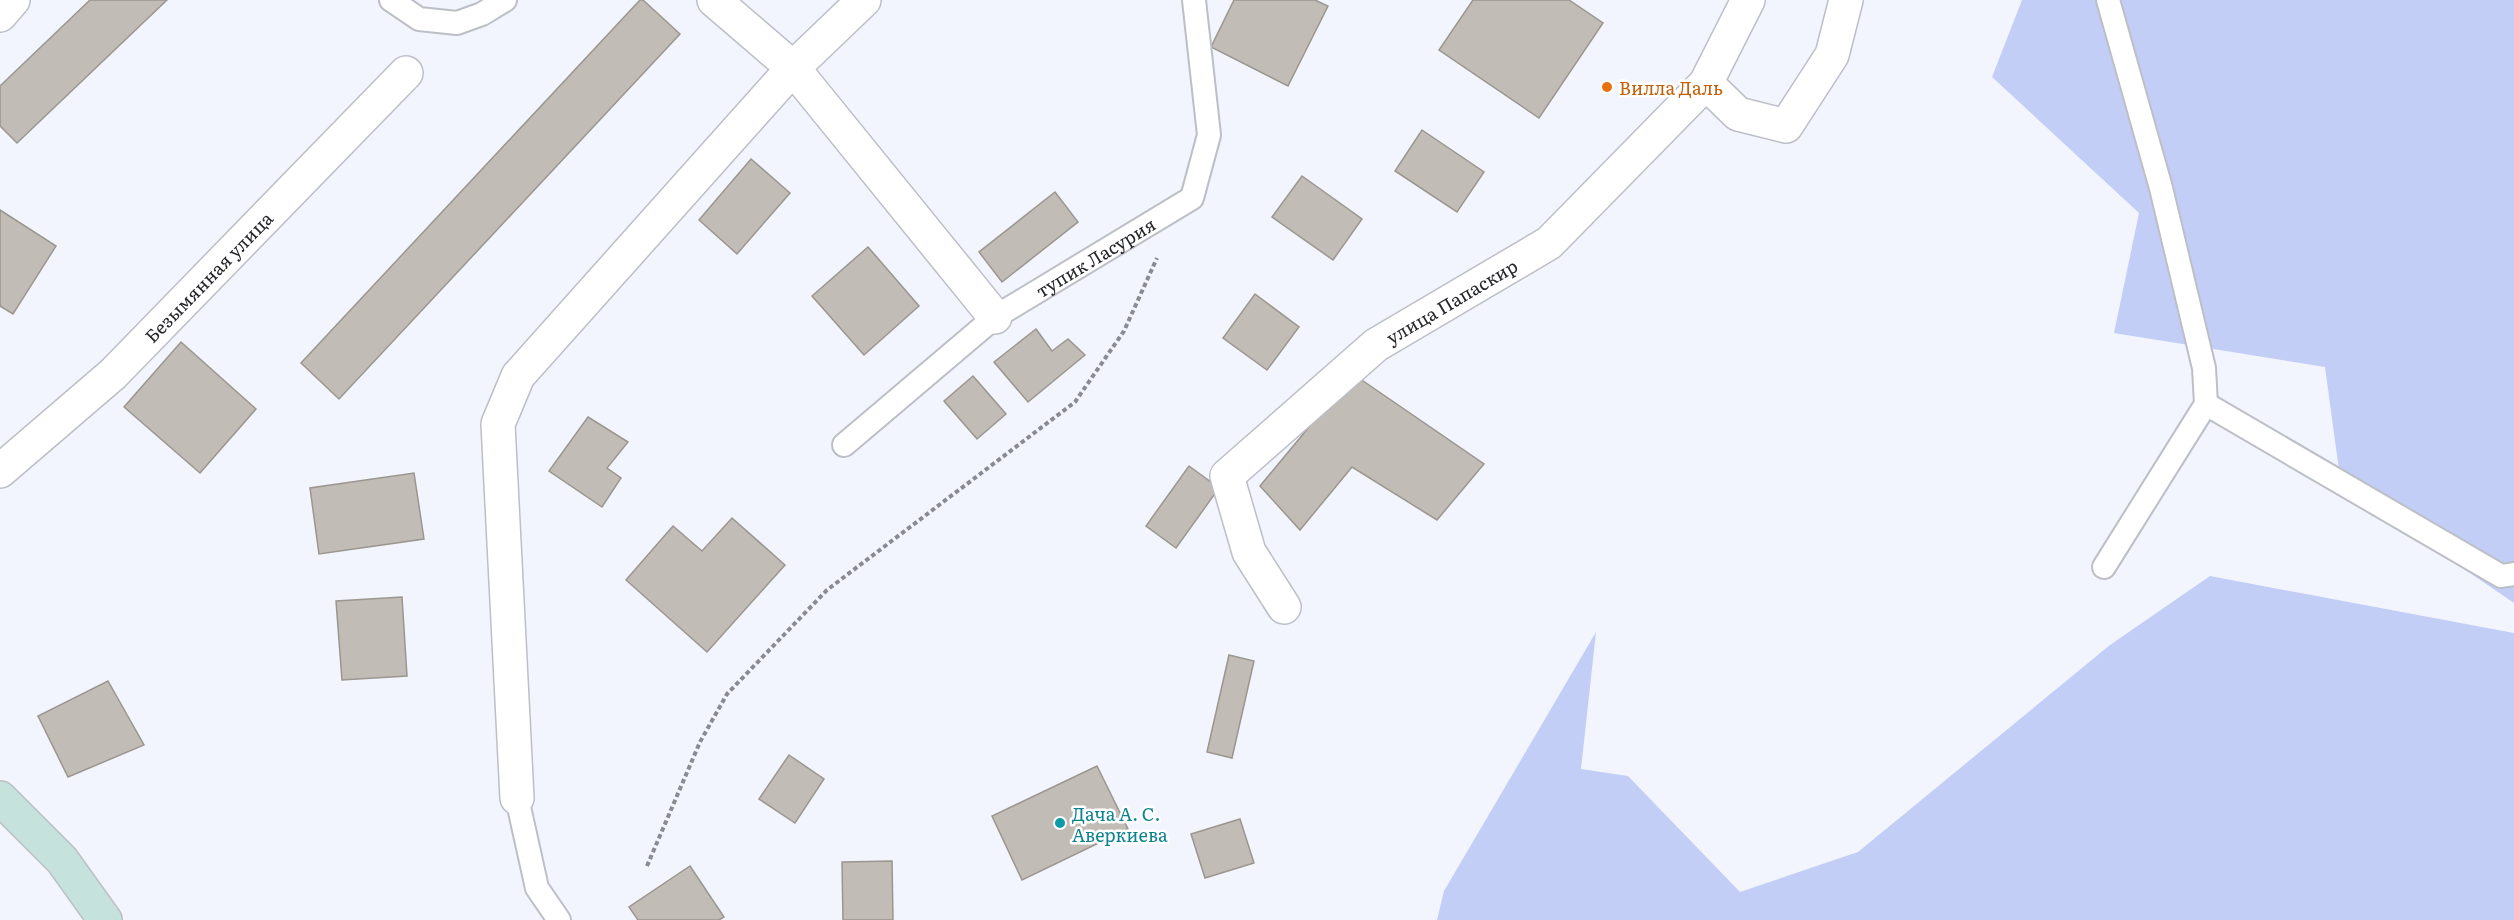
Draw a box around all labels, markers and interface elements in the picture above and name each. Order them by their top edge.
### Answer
place label: Вилла Даль [1619,74,1723,101]
marker: Вилла Даль [1600,80,1614,94]
street label: Безымянная улица [138,205,278,348]
street label: тупик Ласурия [1030,210,1160,303]
street label: улица Папаскир [1380,251,1522,350]
place label: Дача А. С. Аверкиева [1072,800,1168,848]
marker: Дача А. С. Аверкиева [1053,816,1067,830]

